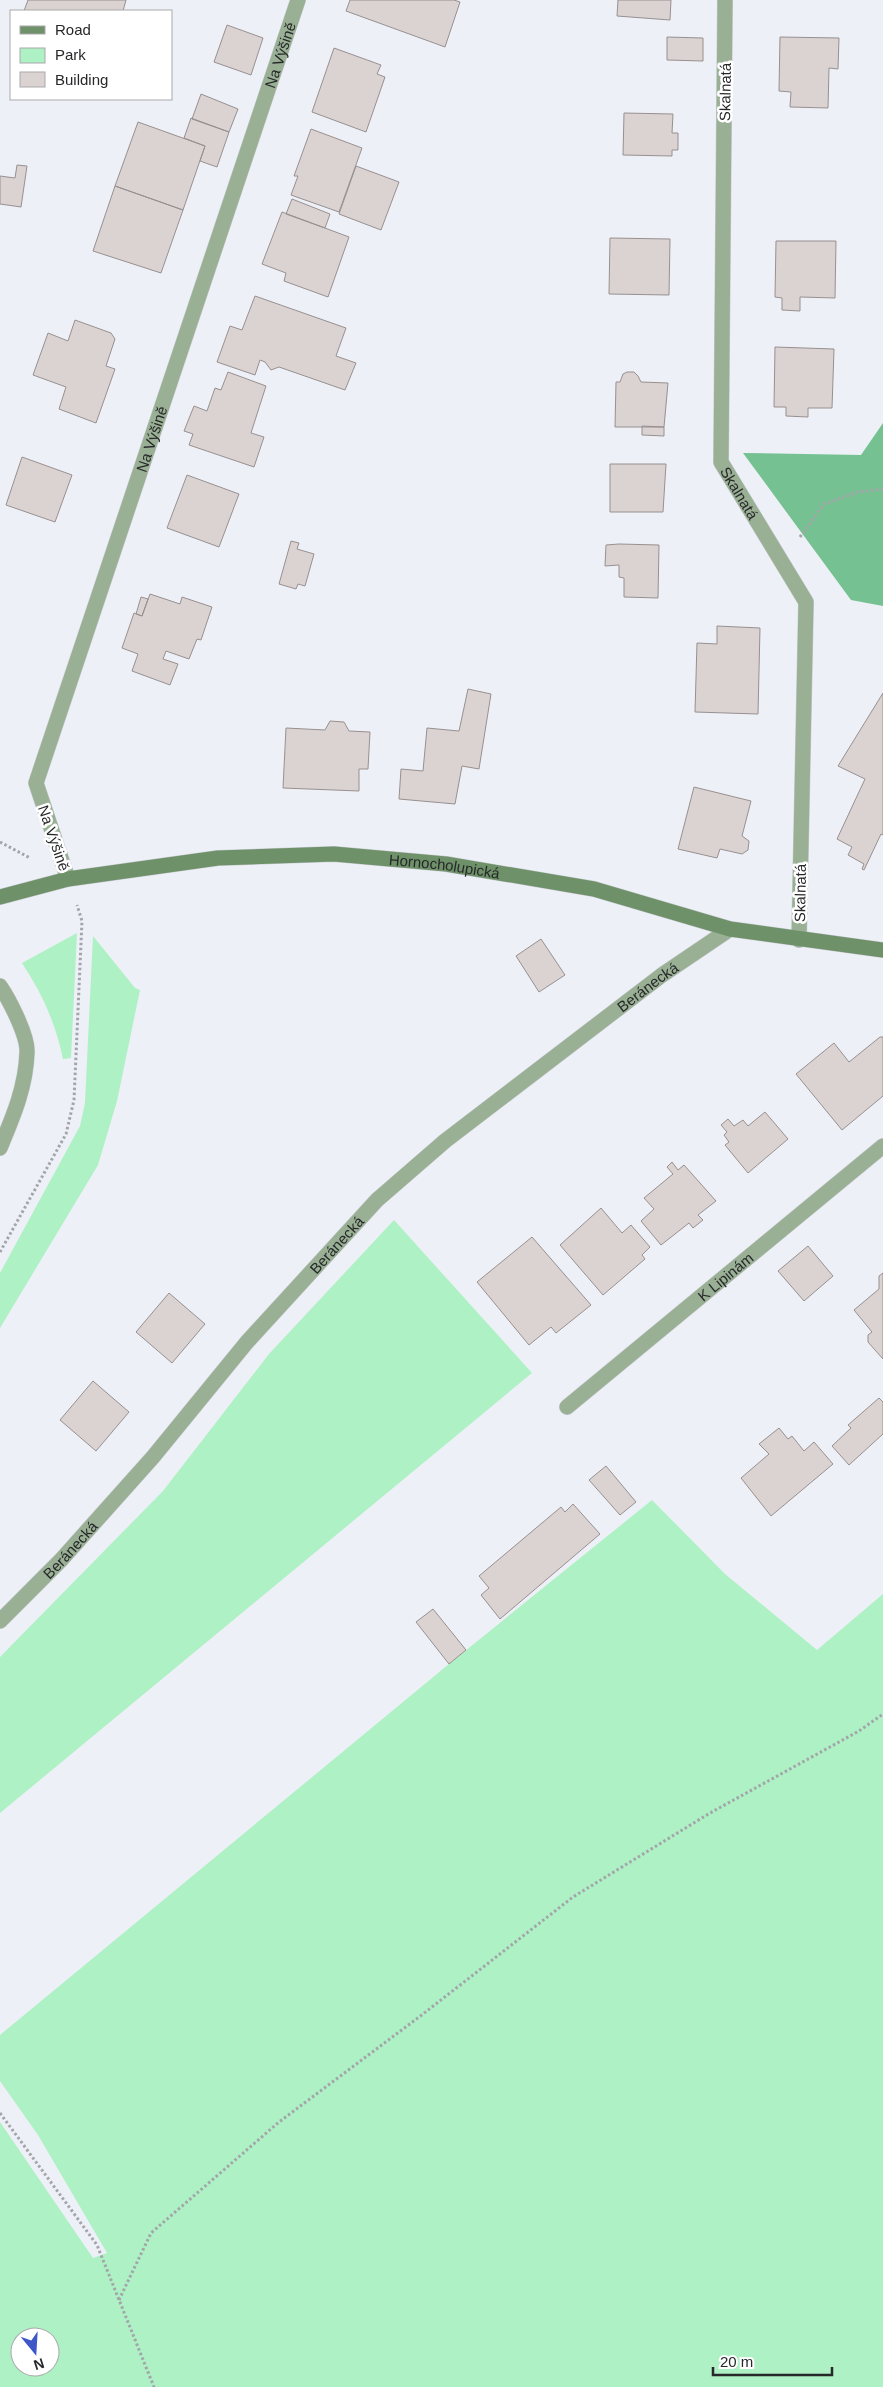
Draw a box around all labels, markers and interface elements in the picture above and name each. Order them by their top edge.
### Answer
legend [10,10,172,100]
street label: Na Výšině [261,20,299,90]
text: Road [55,21,91,38]
text: Park [55,46,86,63]
street label: Skalnatá [716,62,734,121]
text: Building [55,71,108,88]
street label: Na Výšině [132,404,170,474]
street label: Skalnatá [717,463,762,523]
street label: Na Výšině [35,803,73,873]
street label: Hornocholupická [388,850,502,882]
street label: Skalnatá [791,863,809,922]
street label: Beránecká [614,958,682,1015]
street label: Beránecká [306,1212,367,1277]
street label: K Lipinám [694,1249,756,1304]
street label: Beránecká [39,1517,101,1582]
north arrow [10,2327,60,2377]
scale bar [713,2344,832,2376]
text: 20 m [720,2353,753,2370]
text: N [32,2355,46,2374]

